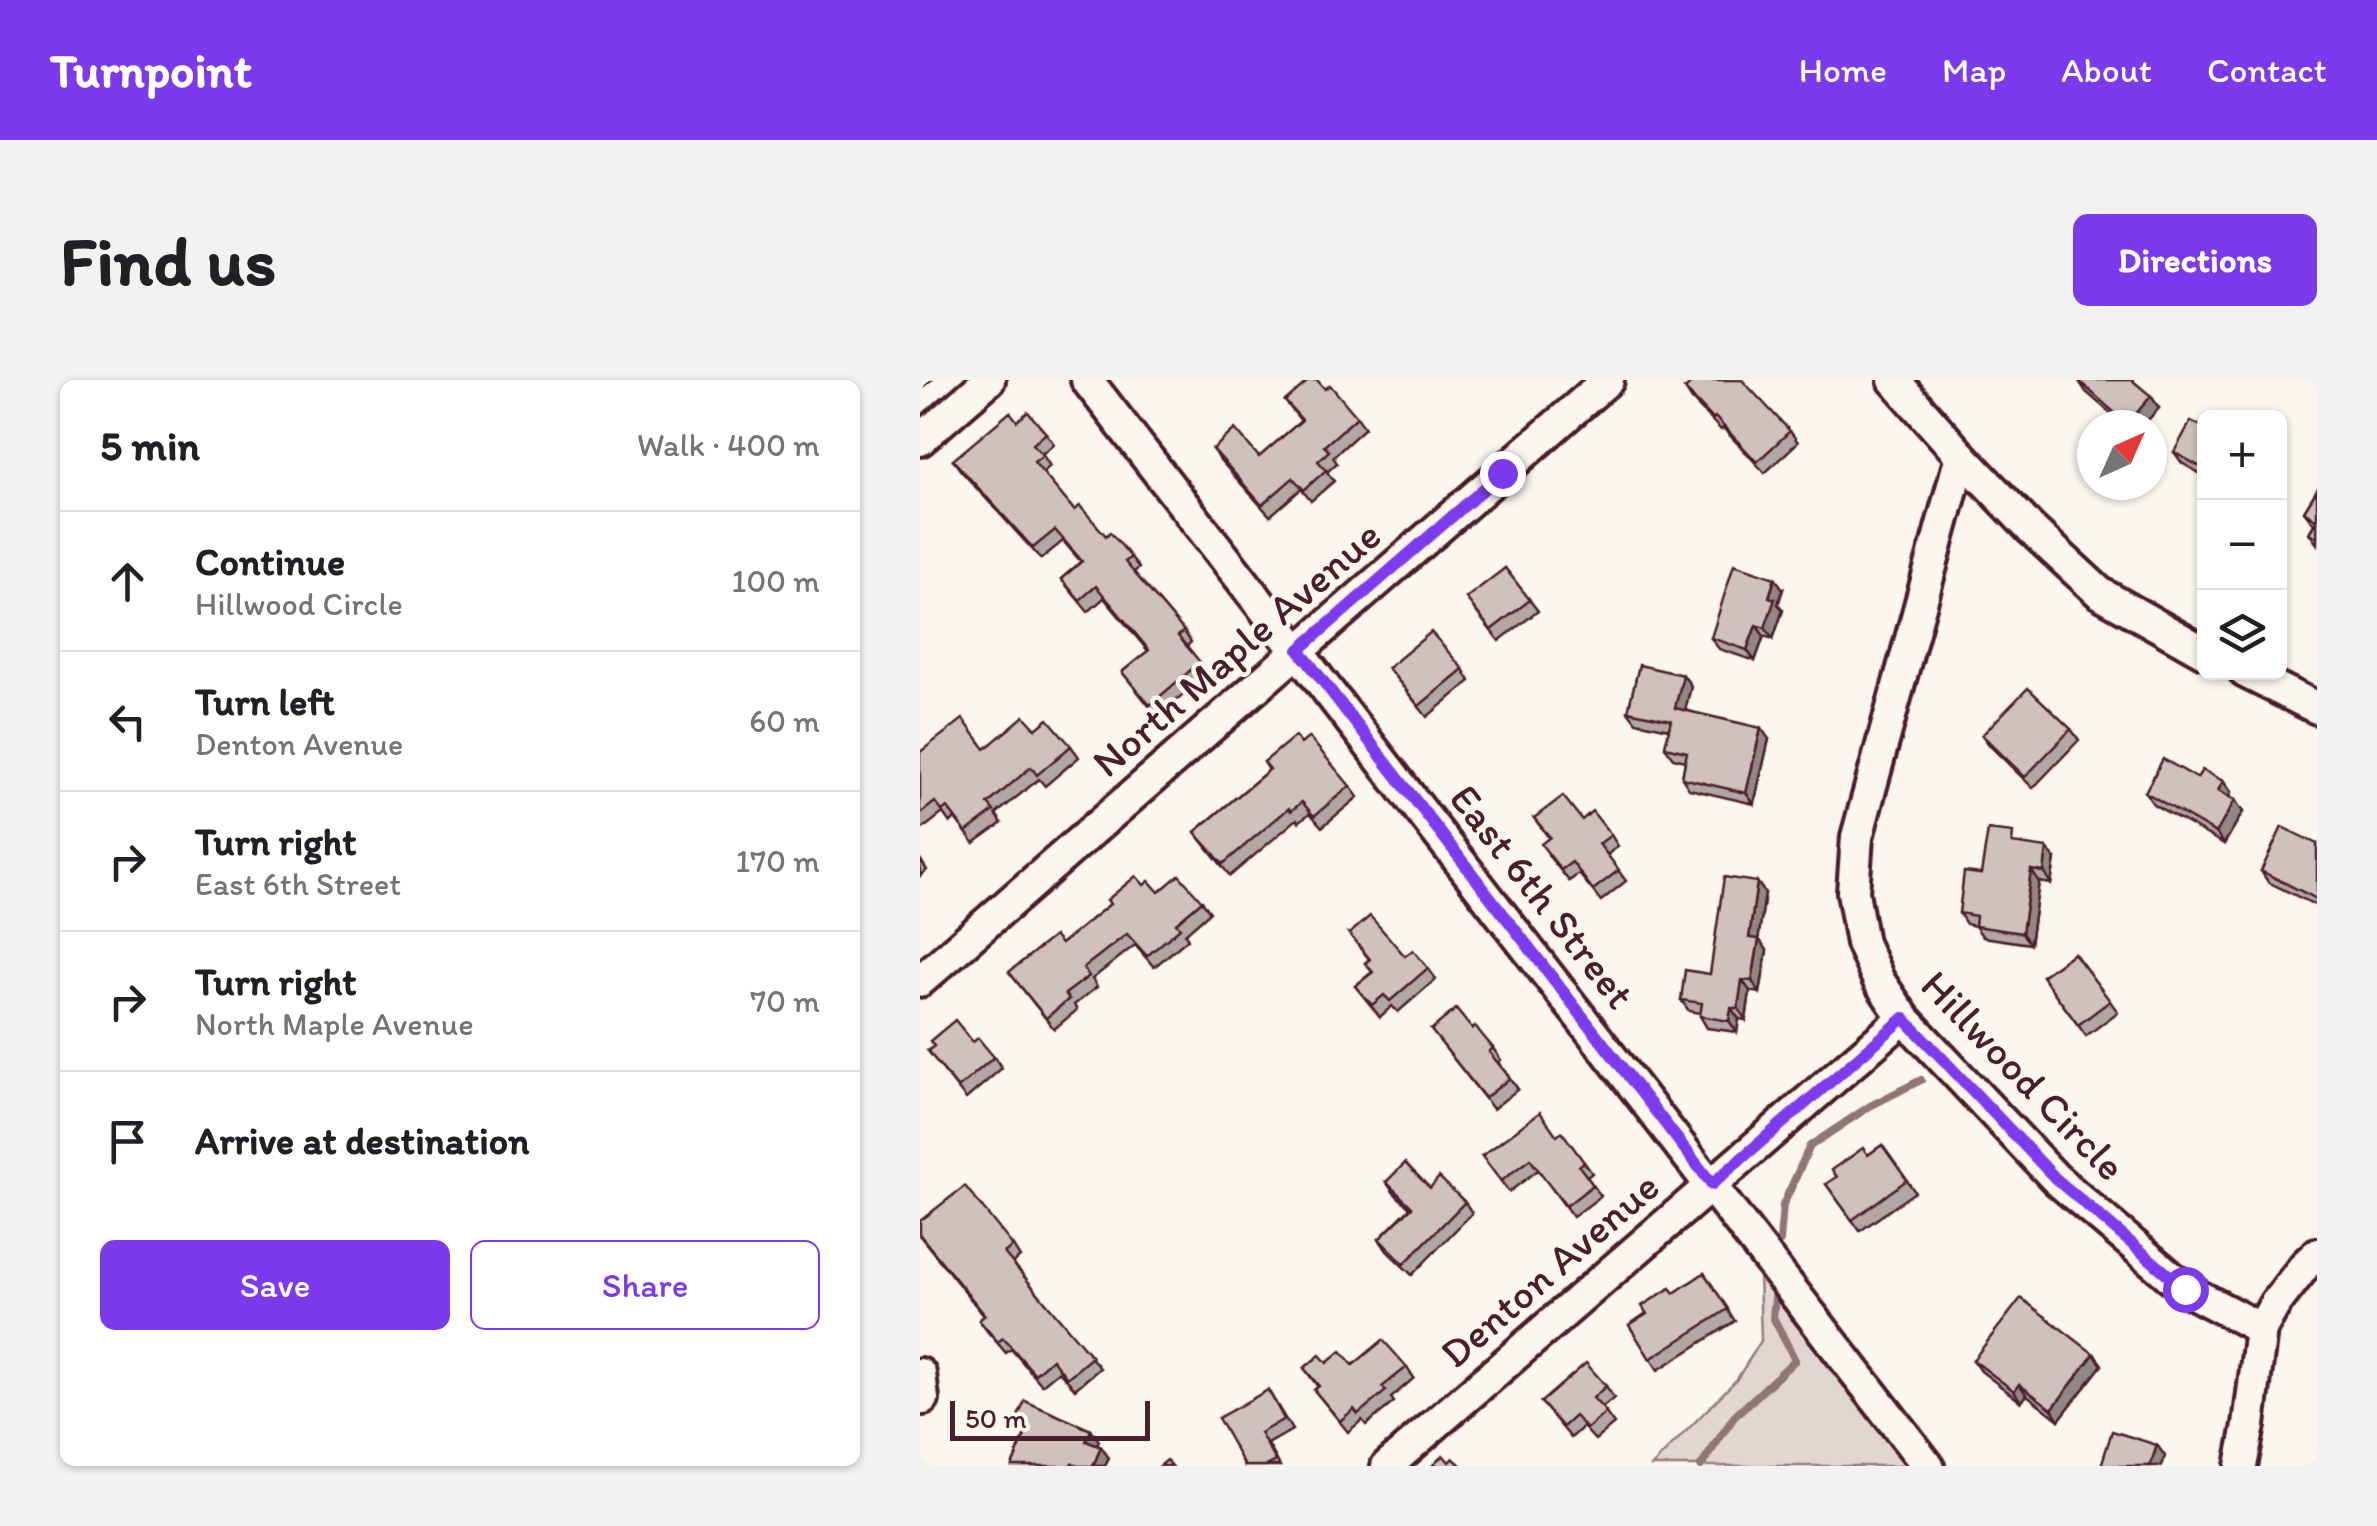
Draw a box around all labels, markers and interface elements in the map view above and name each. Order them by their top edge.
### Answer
text: Turnpoint [50,41,252,99]
text: Home [1799,49,1887,91]
text: Map [1942,49,2006,91]
text: About [2061,49,2152,91]
text: Contact [2207,49,2327,91]
button: Directions [2073,214,2317,306]
text: Find us [60,218,276,303]
north arrow [2077,410,2167,500]
map controls [2197,410,2287,680]
button: + [2197,410,2287,500]
text: 5 min [100,420,200,471]
text: Walk · 400 m [637,426,820,464]
route end [1480,451,1526,497]
button: − [2197,500,2287,590]
street label: North Maple Avenue [1082,509,1391,788]
text: Continue [195,539,345,585]
icon: ahead [100,554,155,609]
text: 100 m [732,562,820,600]
text: Hillwood Circle [195,585,403,623]
button: layers [2197,590,2287,680]
text: Turn left [195,679,335,725]
icon: left [100,694,155,749]
text: 60 m [749,702,820,740]
text: Denton Avenue [195,725,403,763]
street label: East 6th Street [1439,774,1646,1019]
text: Turn right [195,819,357,865]
icon: right [100,834,155,889]
text: 170 m [735,842,820,880]
text: East 6th Street [195,865,401,903]
text: Turn right [195,959,357,1005]
street label: Hillwood Circle [1911,960,2137,1191]
icon: right [100,974,155,1029]
text: 70 m [750,982,820,1020]
text: North Maple Avenue [195,1005,474,1043]
icon: arrive [100,1114,155,1169]
text: Arrive at destination [195,1118,530,1164]
street label: Denton Avenue [1429,1160,1669,1378]
button: Save [100,1240,450,1330]
button: Share [470,1240,820,1330]
route start [2163,1267,2209,1313]
scale bar [950,1396,1150,1440]
text: 50 m [965,1401,1027,1435]

